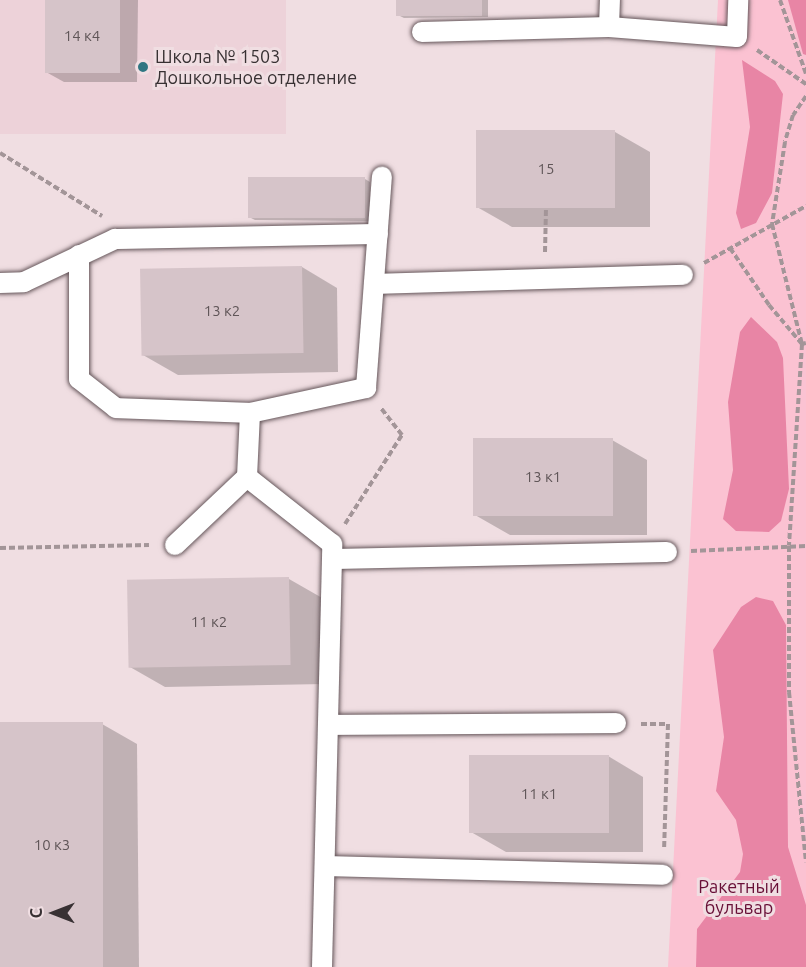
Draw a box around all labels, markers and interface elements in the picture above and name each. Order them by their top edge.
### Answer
house number: 14 к4 [64,27,100,45]
place label: Школа № 1503 Дошкольное отделение [155,46,357,88]
marker: Школа № 1503 Дошкольное отделение [136,60,150,74]
house number: 15 [538,160,554,178]
house number: 13 к2 [204,302,240,320]
house number: 13 к1 [525,468,561,486]
house number: 11 к2 [191,613,227,631]
house number: 11 к1 [521,785,557,803]
house number: 10 к3 [34,836,70,854]
park label: Ракетный бульвар [698,876,780,918]
north arrow [24,883,84,943]
text: С [27,908,45,918]

